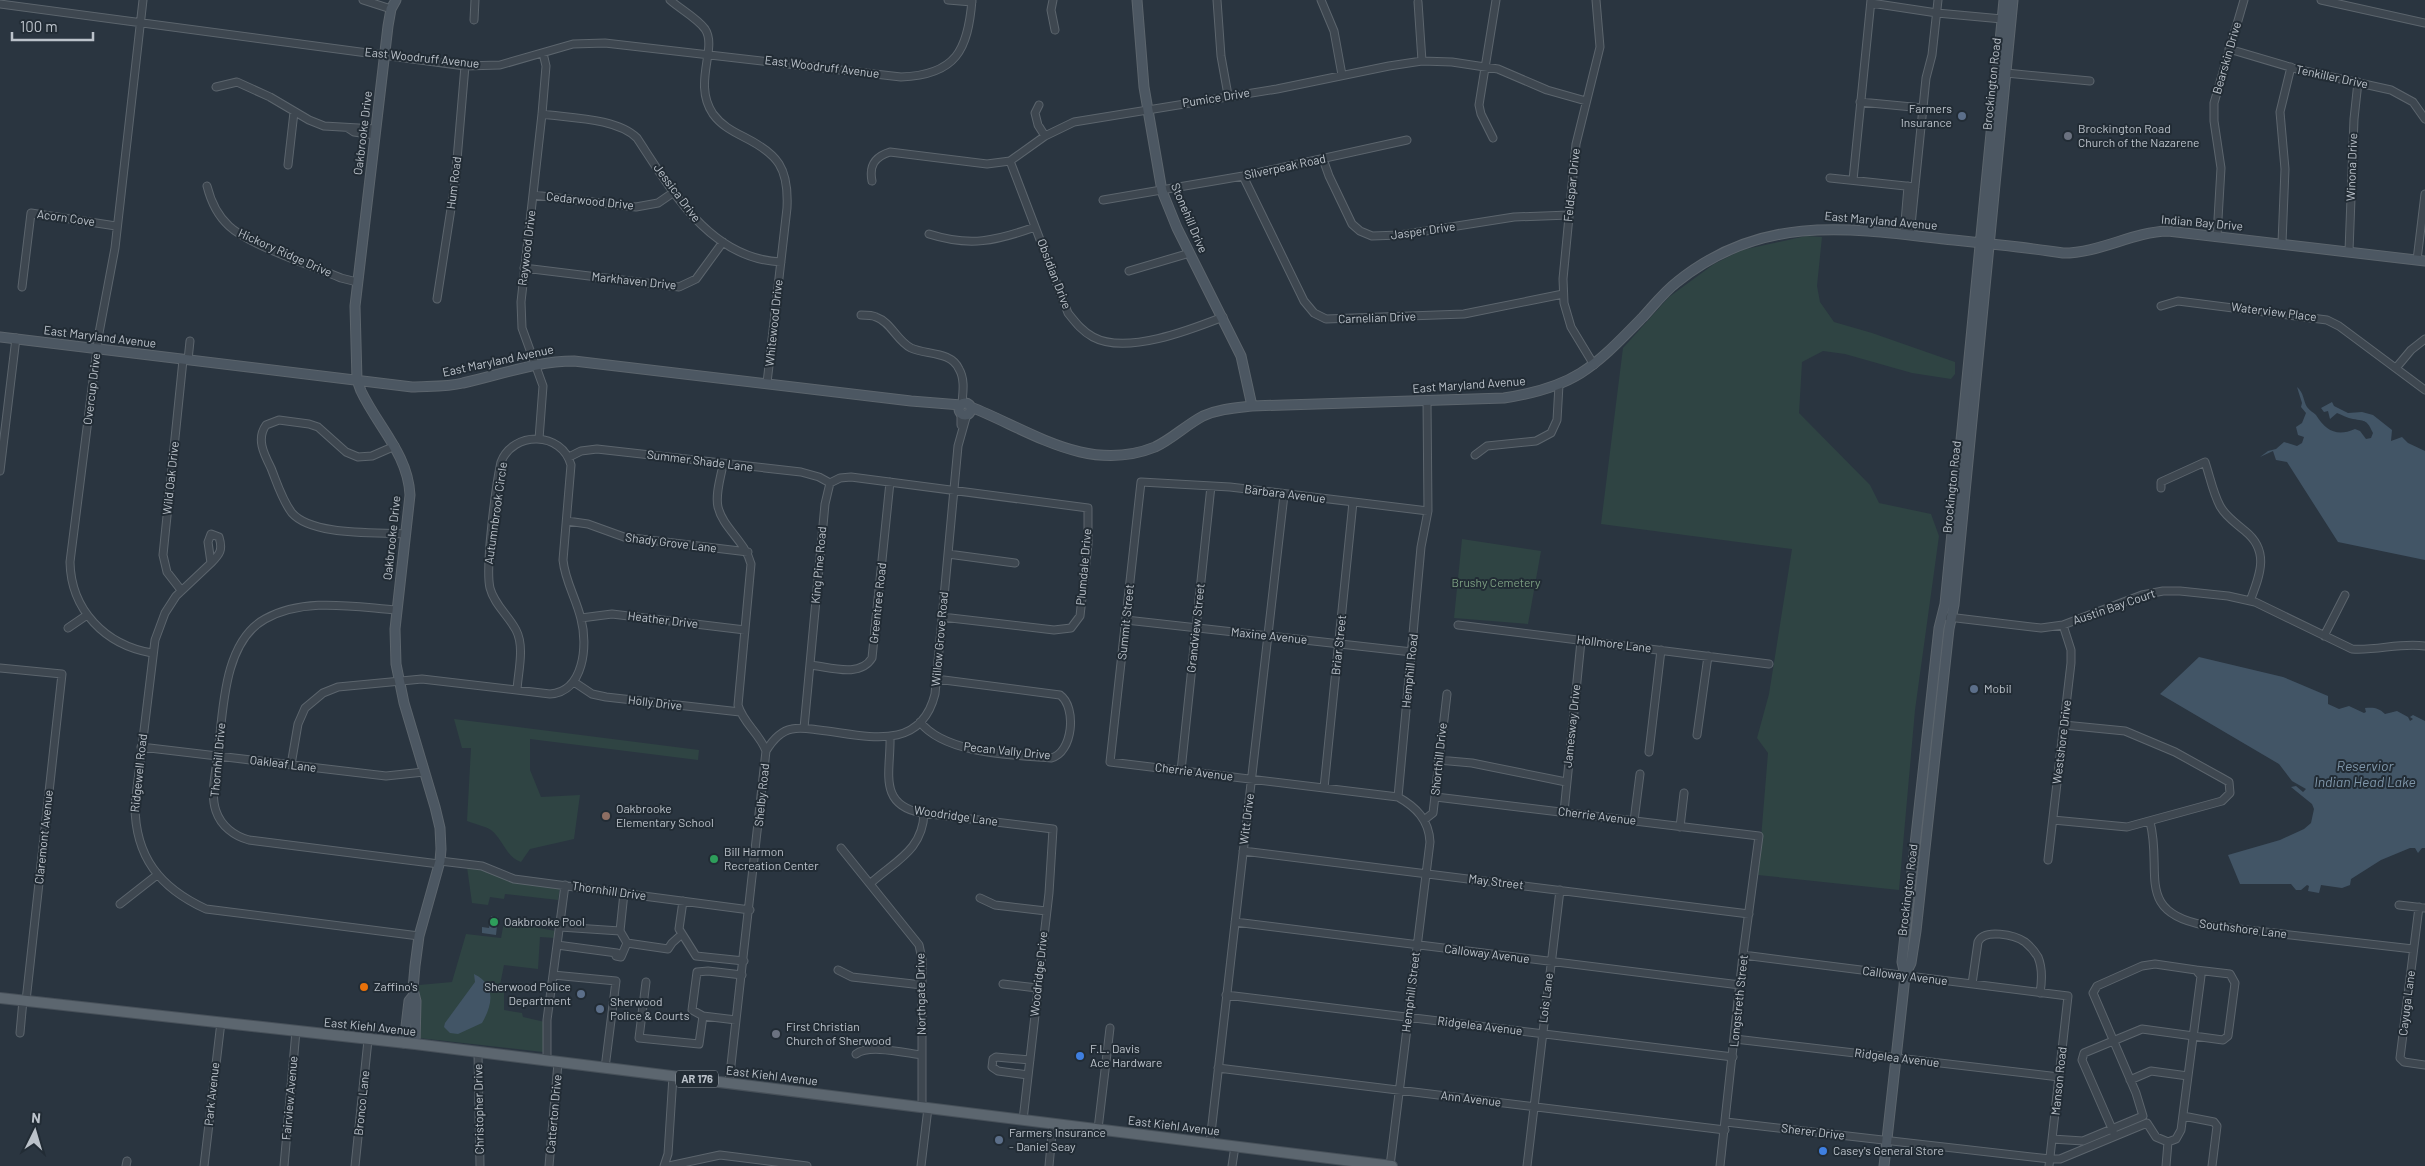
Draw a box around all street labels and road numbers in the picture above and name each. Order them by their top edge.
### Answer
street label: Bearskin Drive [2209,20,2243,96]
street label: Brockington Road [1979,37,2003,131]
street label: East Woodruff Avenue [364,44,480,70]
street label: East Woodruff Avenue [764,52,880,80]
street label: Tenkiller Drive [2295,62,2370,90]
street label: Pumice Drive [1181,85,1251,109]
street label: Oakbrooke Drive [350,90,374,176]
street label: Winona Drive [2343,133,2359,201]
street label: Feldspar Drive [1560,147,1582,222]
street label: Silverpeak Road [1243,151,1327,182]
street label: Hum Road [443,156,463,210]
street label: Jessica Drive [651,161,704,224]
street label: Stonehill Drive [1169,180,1211,255]
street label: Cedarwood Drive [545,188,635,212]
street label: Acorn Cove [36,206,96,228]
street label: East Maryland Avenue [1824,208,1938,232]
street label: Raywood Drive [514,209,538,287]
street label: Indian Bay Drive [2160,211,2244,233]
street label: Jasper Drive [1390,219,1456,241]
street label: Hickory Ridge Drive [236,225,334,279]
street label: Obsidian Drive [1035,236,1075,311]
street label: Markhaven Drive [591,269,677,291]
street label: Whitewood Drive [761,279,785,367]
street label: Waterview Place [2231,299,2318,323]
street label: Carnelian Drive [1338,309,1416,325]
street label: East Maryland Avenue [43,322,157,350]
street label: East Maryland Avenue [441,341,555,379]
street label: Overcup Drive [80,352,102,426]
street label: East Maryland Avenue [1412,373,1526,395]
street label: Wild Oak Drive [159,440,181,515]
street label: Brockington Road [1939,440,1963,534]
street label: Summer Shade Lane [646,447,754,473]
street label: Autumnbrook Circle [481,461,509,565]
street label: Barbara Avenue [1244,481,1326,505]
street label: Oakbrooke Drive [380,495,402,581]
street label: King Pine Road [808,526,828,604]
street label: Plumdale Drive [1073,528,1093,606]
street label: Shady Grove Lane [625,529,718,555]
street label: Greentree Road [866,562,888,644]
street label: Summit Street [1114,583,1136,660]
street label: Grandview Street [1183,583,1207,673]
street label: Austin Bay Court [2071,585,2157,627]
street label: Willow Grove Road [928,591,950,687]
street label: Heather Drive [627,608,699,630]
street label: Briar Street [1328,614,1348,676]
street label: Maxine Avenue [1230,624,1308,646]
street label: Hollmore Lane [1576,631,1652,655]
street label: Hemphill Road [1398,633,1420,709]
street label: Jamesway Drive [1560,683,1582,768]
street label: Holly Drive [627,692,683,712]
street label: Westshore Drive [2049,699,2073,785]
street label: Thornhill Drive [207,722,227,798]
street label: Shorthill Drive [1427,722,1449,796]
street label: Ridgewell Road [127,733,149,813]
street label: Pecan Vally Drive [963,738,1051,762]
street label: Oakleaf Lane [249,752,317,774]
street label: Cherrie Avenue [1154,759,1234,783]
street label: Shelby Road [751,763,771,827]
street label: Claremont Avenue [31,789,55,885]
street label: Witt Drive [1236,792,1256,845]
street label: Woodridge Lane [913,802,999,828]
street label: Cherrie Avenue [1557,803,1637,827]
street label: Brockington Road [1894,843,1920,937]
street label: May Street [1468,871,1524,891]
street label: Thornhill Drive [571,878,647,902]
street label: Southshore Lane [2198,916,2288,940]
street label: Woodridge Drive [1027,931,1049,1017]
street label: Calloway Avenue [1444,941,1531,965]
street label: Hemphill Street [1398,951,1422,1033]
street label: Northgate Drive [912,953,928,1035]
street label: Longstreth Street [1726,954,1750,1048]
street label: Calloway Avenue [1862,963,1949,987]
street label: Cayuga Lane [2395,969,2417,1036]
street label: Lois Lane [1535,972,1555,1024]
street label: Ridgelea Avenue [1437,1013,1523,1037]
street label: East Kiehl Avenue [323,1014,417,1038]
street label: Ridgelea Avenue [1854,1045,1940,1069]
street label: Manson Road [2047,1046,2069,1116]
street label: Fairview Avenue [278,1055,300,1141]
street label: Park Avenue [201,1061,221,1127]
street label: East Kiehl Avenue [725,1062,819,1088]
street label: Christopher Drive [470,1064,486,1154]
street label: Bronco Lane [351,1070,371,1136]
road number: AR 176 [676,1070,718,1088]
street label: Catterton Drive [543,1074,563,1154]
street label: Ann Avenue [1440,1087,1502,1109]
street label: East Kiehl Avenue [1127,1112,1221,1138]
street label: Sherer Drive [1781,1120,1846,1142]

